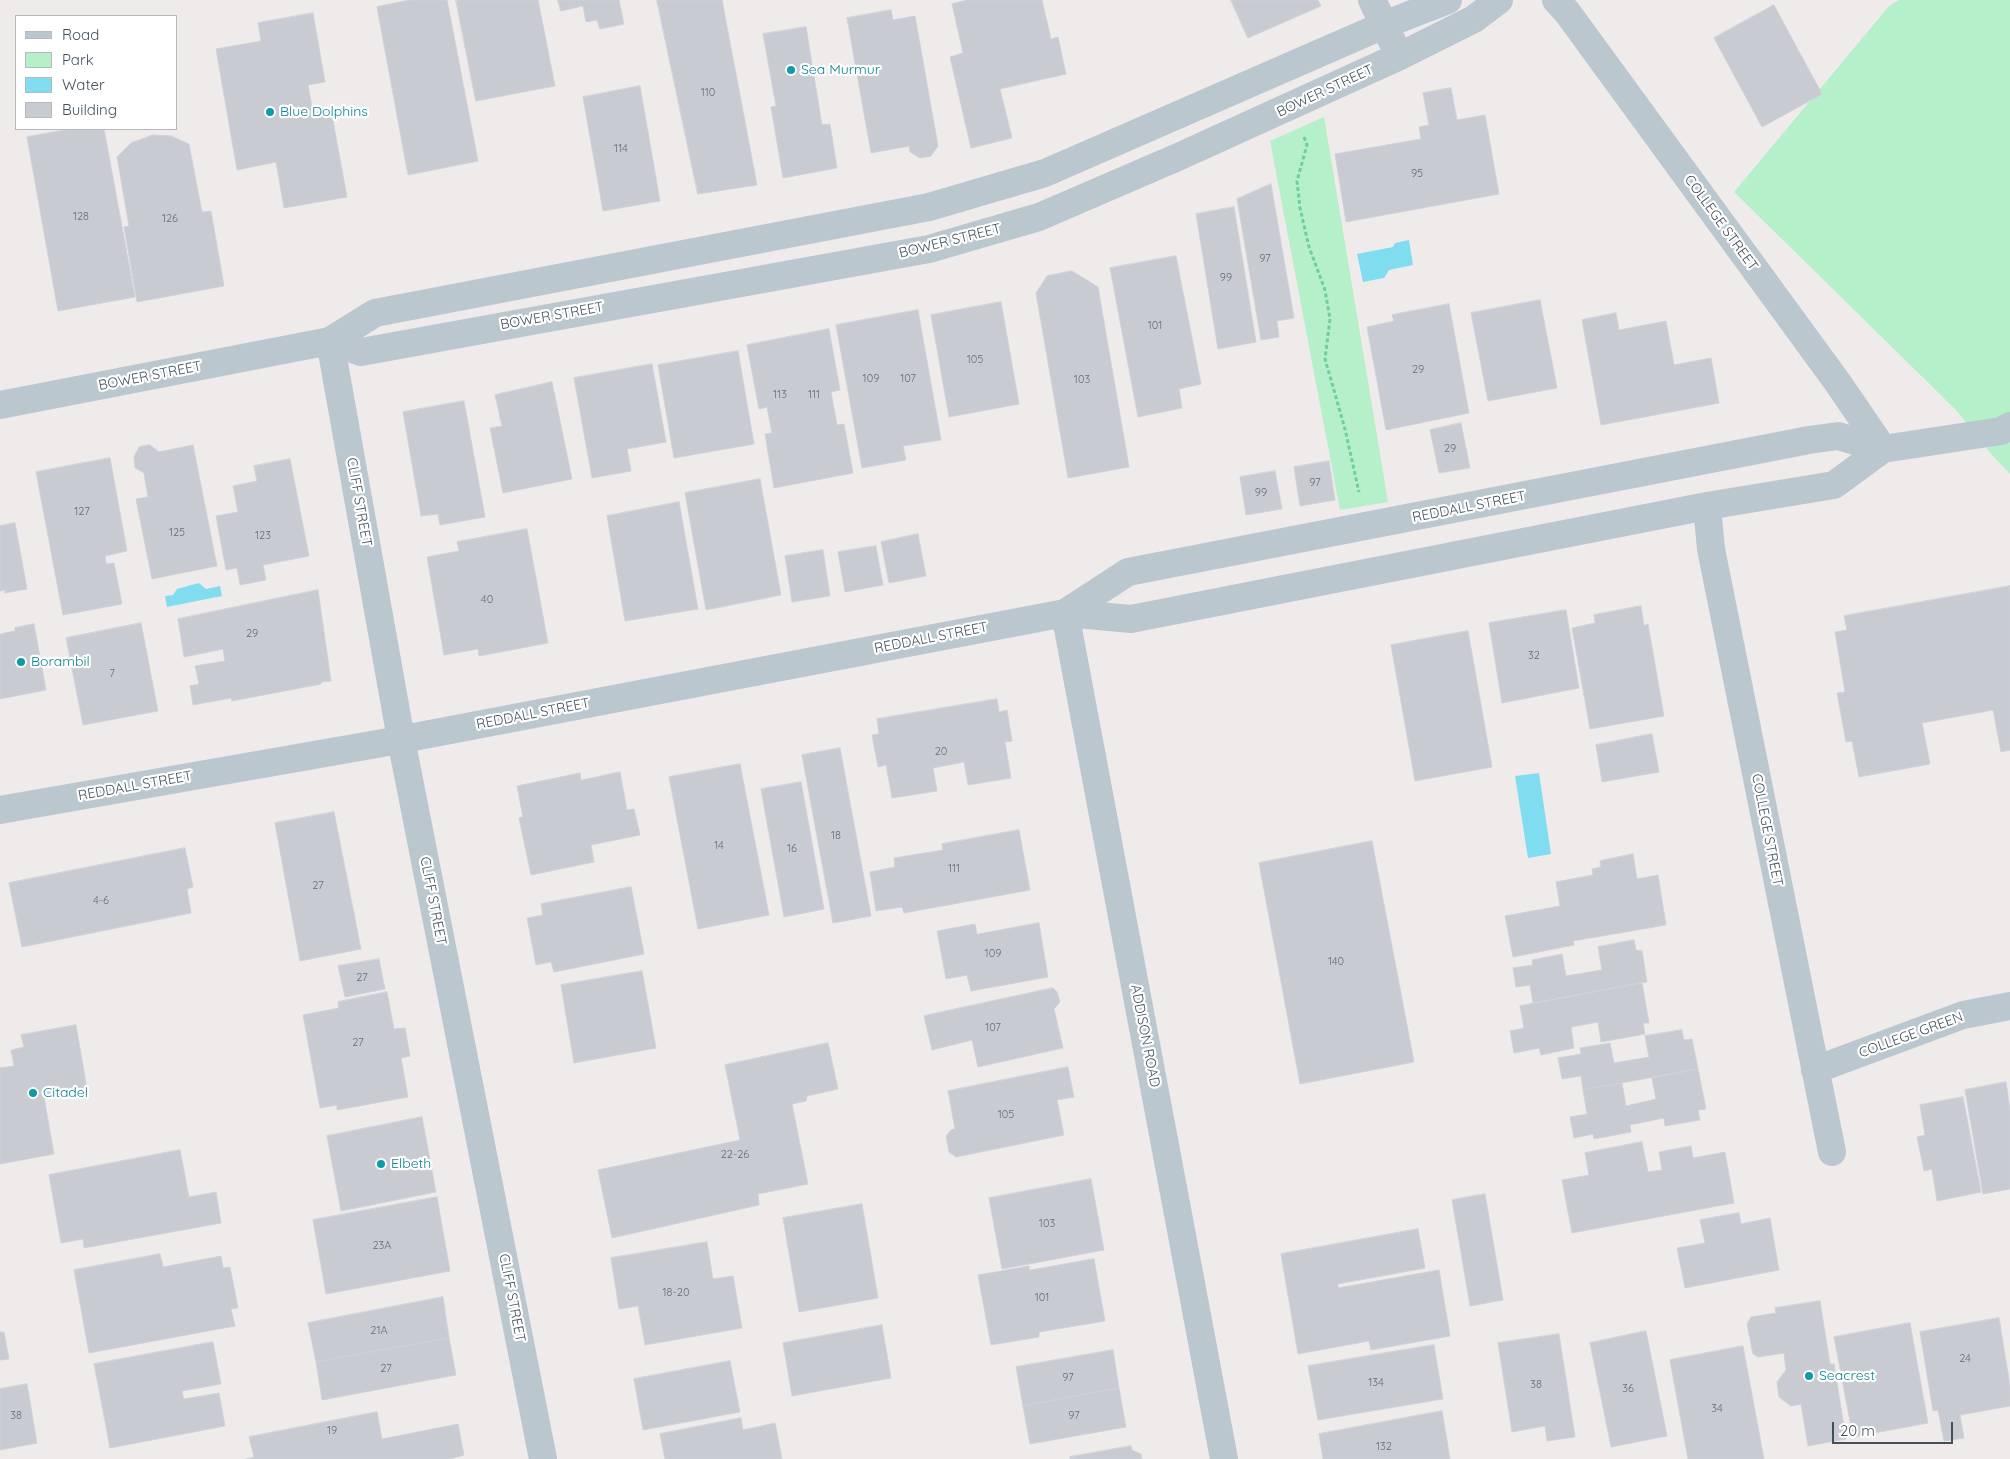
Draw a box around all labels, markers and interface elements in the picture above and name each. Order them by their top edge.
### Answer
legend [15,15,178,130]
text: Road [62,25,99,44]
text: Park [62,50,94,69]
street label: BOWER STREET [1274,61,1376,121]
place label: Sea Murmur [801,62,880,78]
marker: Sea Murmur [785,64,797,76]
text: Water [62,75,105,94]
house number: 110 [701,86,715,100]
text: Building [62,100,117,119]
place label: Blue Dolphins [280,104,368,120]
marker: Blue Dolphins [264,106,276,118]
house number: 114 [614,142,628,156]
house number: 95 [1411,167,1423,181]
street label: COLLEGE STREET [1681,172,1761,274]
house number: 128 [73,210,89,224]
house number: 126 [162,212,178,226]
street label: BOWER STREET [897,220,1003,262]
house number: 97 [1259,252,1271,266]
house number: 99 [1220,271,1232,285]
street label: BOWER STREET [499,299,605,333]
house number: 101 [1148,319,1162,333]
house number: 105 [967,353,983,367]
street label: BOWER STREET [97,358,203,394]
house number: 29 [1412,363,1424,377]
house number: 109 [863,372,879,386]
house number: 107 [900,372,916,386]
house number: 103 [1074,373,1090,387]
house number: 113 [773,388,787,402]
house number: 111 [808,388,820,402]
house number: 29 [1444,442,1456,456]
street label: CLIFF STREET [343,456,375,548]
house number: 97 [1309,476,1321,490]
house number: 99 [1255,486,1267,500]
street label: REDDALL STREET [1411,488,1527,526]
house number: 127 [74,505,90,519]
house number: 125 [169,526,185,540]
house number: 123 [255,529,271,543]
house number: 40 [481,593,493,607]
street label: REDDALL STREET [873,619,989,657]
house number: 29 [246,627,258,641]
house number: 32 [1528,649,1540,663]
place label: Borambil [31,654,90,670]
marker: Borambil [15,656,27,668]
house number: 7 [109,667,115,681]
street label: REDDALL STREET [475,695,591,733]
house number: 20 [935,745,947,759]
street label: REDDALL STREET [77,768,193,804]
street label: COLLEGE STREET [1748,772,1786,888]
house number: 18 [831,829,841,843]
house number: 14 [714,839,724,853]
house number: 16 [787,842,797,856]
street label: CLIFF STREET [416,855,450,947]
house number: 111 [948,862,960,876]
house number: 27 [312,879,324,893]
house number: 4-6 [93,894,109,908]
house number: 109 [985,947,1001,961]
house number: 140 [1328,955,1344,969]
house number: 27 [356,971,368,985]
street label: ADDISON ROAD [1127,983,1163,1089]
street label: COLLEGE GREEN [1857,1008,1965,1062]
house number: 107 [985,1021,1001,1035]
house number: 27 [352,1036,364,1050]
place label: Citadel [43,1085,88,1101]
marker: Citadel [27,1087,39,1099]
house number: 105 [998,1108,1014,1122]
house number: 22-26 [721,1148,749,1162]
place label: Elbeth [391,1156,431,1172]
marker: Elbeth [375,1158,387,1170]
house number: 103 [1039,1217,1055,1231]
house number: 23A [373,1239,391,1253]
street label: CLIFF STREET [495,1252,529,1344]
house number: 18-20 [663,1286,689,1300]
house number: 101 [1035,1291,1049,1305]
house number: 21A [370,1324,388,1338]
house number: 24 [1959,1352,1971,1366]
house number: 27 [380,1362,392,1376]
place label: Seacrest [1819,1368,1875,1384]
marker: Seacrest [1803,1370,1815,1382]
house number: 97 [1062,1371,1074,1385]
house number: 134 [1368,1376,1384,1390]
house number: 38 [1530,1378,1542,1392]
house number: 36 [1622,1382,1634,1396]
house number: 34 [1711,1402,1723,1416]
house number: 38 [10,1409,22,1423]
house number: 97 [1068,1409,1080,1423]
scale bar [1835,1412,1956,1444]
text: 20 m [1840,1421,1875,1440]
house number: 19 [327,1424,337,1438]
house number: 132 [1376,1440,1392,1454]

